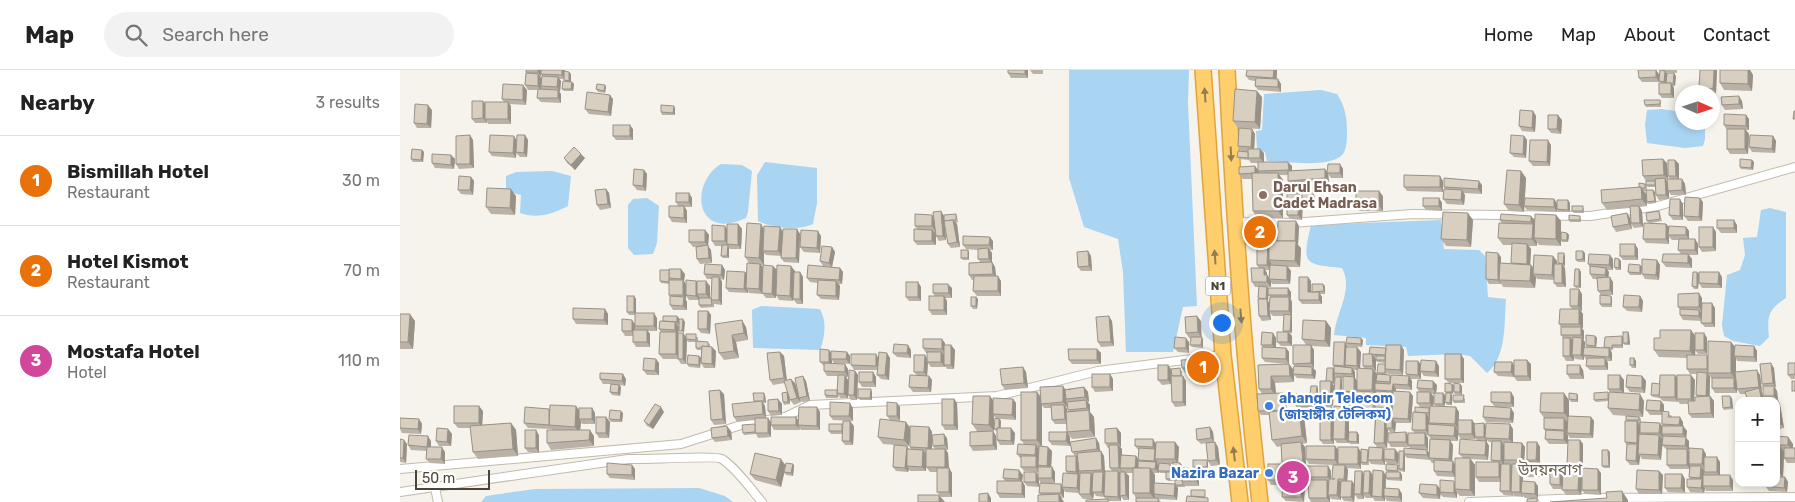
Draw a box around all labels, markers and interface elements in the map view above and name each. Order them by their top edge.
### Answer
search box [104,12,454,57]
text: Map [25,21,74,49]
icon: search [122,21,150,49]
text: Search here [162,23,269,46]
text: Home [1484,24,1533,46]
text: Map [1561,24,1596,46]
text: About [1624,24,1675,46]
text: Contact [1703,24,1770,46]
north arrow [1675,85,1720,130]
one-way arrow [1201,87,1209,103]
text: Nearby [20,90,95,115]
text: 3 results [315,93,380,112]
one-way arrow [1227,146,1235,162]
text: Bismillah Hotel [67,160,209,183]
text: 1 [32,171,40,190]
text: 30 m [342,171,380,190]
place label: Darul Ehsan Cadet Madrasa [1273,179,1377,212]
text: Restaurant [67,183,150,202]
marker: Darul Ehsan Cadet Madrasa [1257,189,1269,201]
pin: 2 [1244,213,1276,251]
one-way arrow [1211,249,1219,265]
text: Hotel Kismot [67,250,189,273]
text: 2 [31,261,41,280]
text: 70 m [343,261,380,280]
text: Restaurant [67,273,150,292]
road number: N1 [1206,277,1230,296]
one-way arrow [1237,308,1245,324]
your location [1209,310,1235,336]
text: Mostafa Hotel [67,340,200,363]
pin: 1 [1187,348,1219,386]
text: 3 [31,351,41,370]
text: 110 m [338,351,380,370]
text: Hotel [67,363,107,382]
place label: ahangir Telecom (জাহাঙ্গীর টেলিকম) [1279,390,1393,423]
map controls [1735,397,1780,487]
button: + [1735,397,1780,442]
marker: ahangir Telecom (জাহাঙ্গীর টেলিকম) [1263,400,1275,412]
button: − [1735,442,1780,487]
one-way arrow [1230,445,1238,461]
pin: 3 [1277,458,1309,496]
district label: উদয়নবাগ [1517,460,1583,479]
place label: Nazira Bazar [1171,465,1260,482]
scale bar [415,467,490,490]
marker: Nazira Bazar [1263,467,1275,479]
text: 50 m [422,470,455,487]

